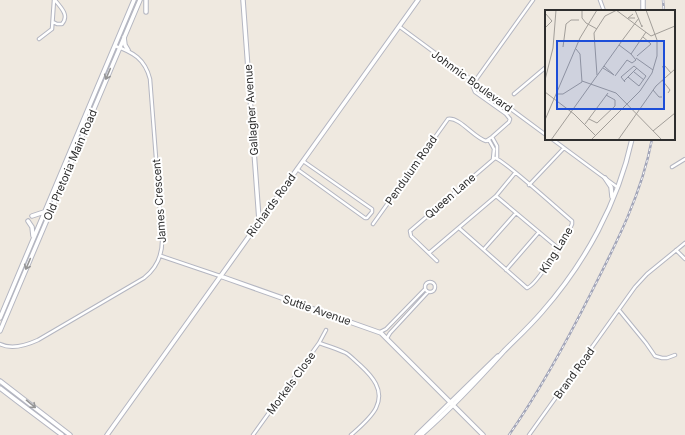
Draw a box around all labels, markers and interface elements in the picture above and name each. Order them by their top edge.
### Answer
inset map [545,10,675,140]
street label: Johnnic Boulevard [429,47,515,115]
street label: Gallagher Avenue [241,64,261,156]
one-way arrow [104,67,111,79]
street label: Old Pretoria Main Road [40,107,100,223]
street label: Pendulum Road [382,133,440,207]
street label: James Crescent [149,158,169,244]
street label: Queen Lane [422,170,478,222]
street label: Richards Road [243,171,299,239]
street label: King Lane [536,224,576,276]
one-way arrow [24,257,32,269]
street label: Suttie Avenue [281,292,353,328]
street label: Brand Road [551,344,597,402]
street label: Morkels Close [264,349,318,417]
one-way arrow [26,400,37,409]

